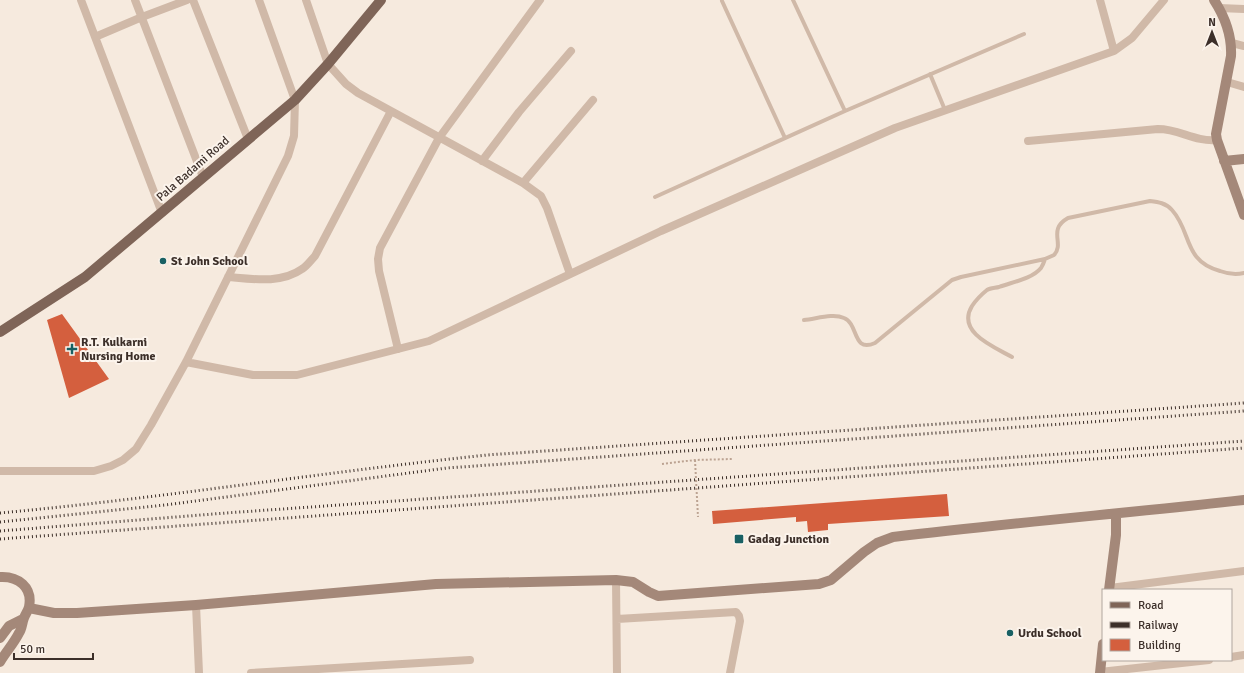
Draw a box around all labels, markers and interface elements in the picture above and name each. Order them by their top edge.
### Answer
north arrow [1192,12,1232,52]
text: N [1208,16,1216,29]
street label: Pala Badami Road [153,133,233,205]
place label: St John School [171,254,248,269]
marker: St John School [158,256,168,266]
place label: R.T. Kulkarni Nursing Home [81,335,155,364]
marker: R.T. Kulkarni Nursing Home [66,343,78,355]
place label: Gadag Junction [748,532,829,547]
marker: Gadag Junction [733,533,745,545]
legend [1102,589,1232,661]
text: Road [1138,598,1164,613]
text: Railway [1138,618,1178,633]
place label: Urdu School [1018,626,1082,641]
marker: Urdu School [1005,628,1015,638]
scale bar [14,635,93,661]
text: Building [1138,638,1181,653]
text: 50 m [20,642,45,657]

